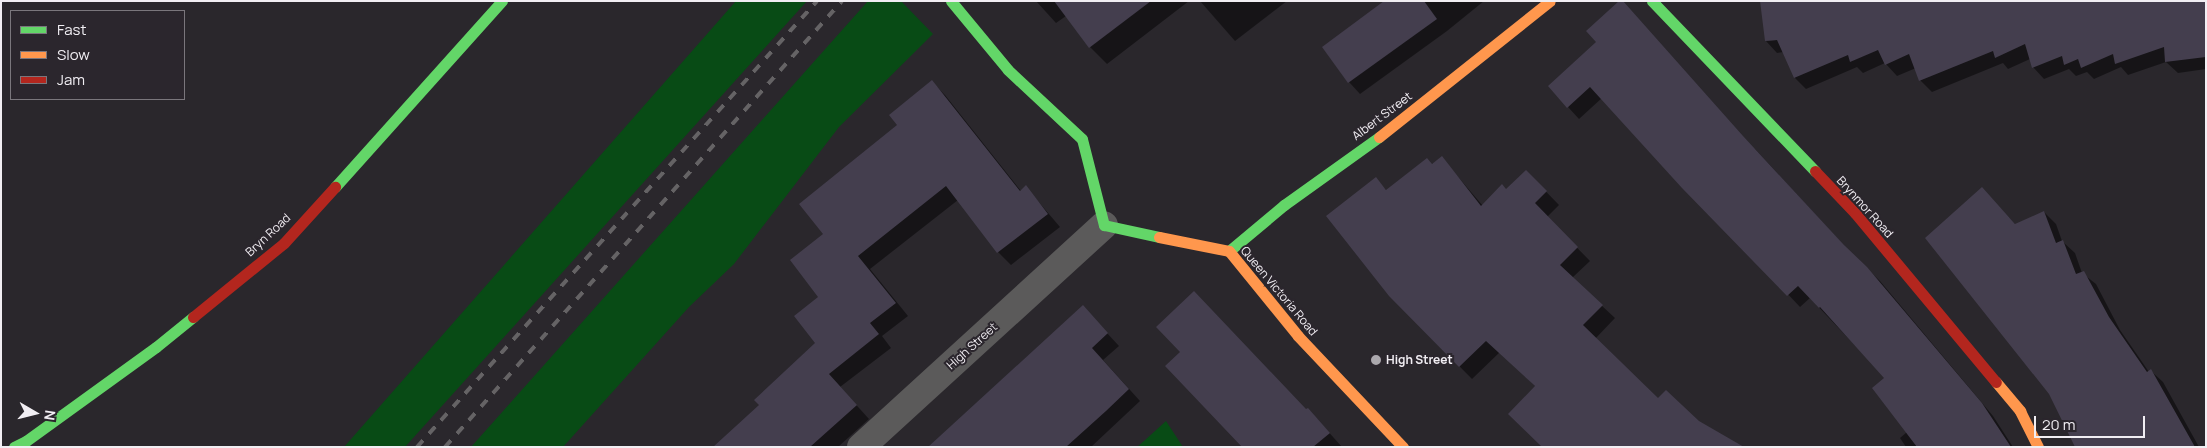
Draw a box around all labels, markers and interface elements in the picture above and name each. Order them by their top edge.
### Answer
legend [10,10,185,100]
text: Fast [57,19,86,40]
text: Slow [57,44,90,65]
text: Jam [57,69,85,90]
street label: Albert Street [1349,89,1415,143]
street label: Brynmor Road [1834,173,1896,241]
street label: Bryn Road [243,211,293,259]
street label: Queen Victoria Road [1238,244,1320,338]
street label: High Street [944,320,1000,372]
place label: High Street [1386,353,1453,367]
marker: High Street [1370,354,1382,366]
north arrow [10,388,60,438]
scale bar [2037,406,2148,438]
text: N [40,409,60,421]
text: 20 m [2042,414,2075,435]

